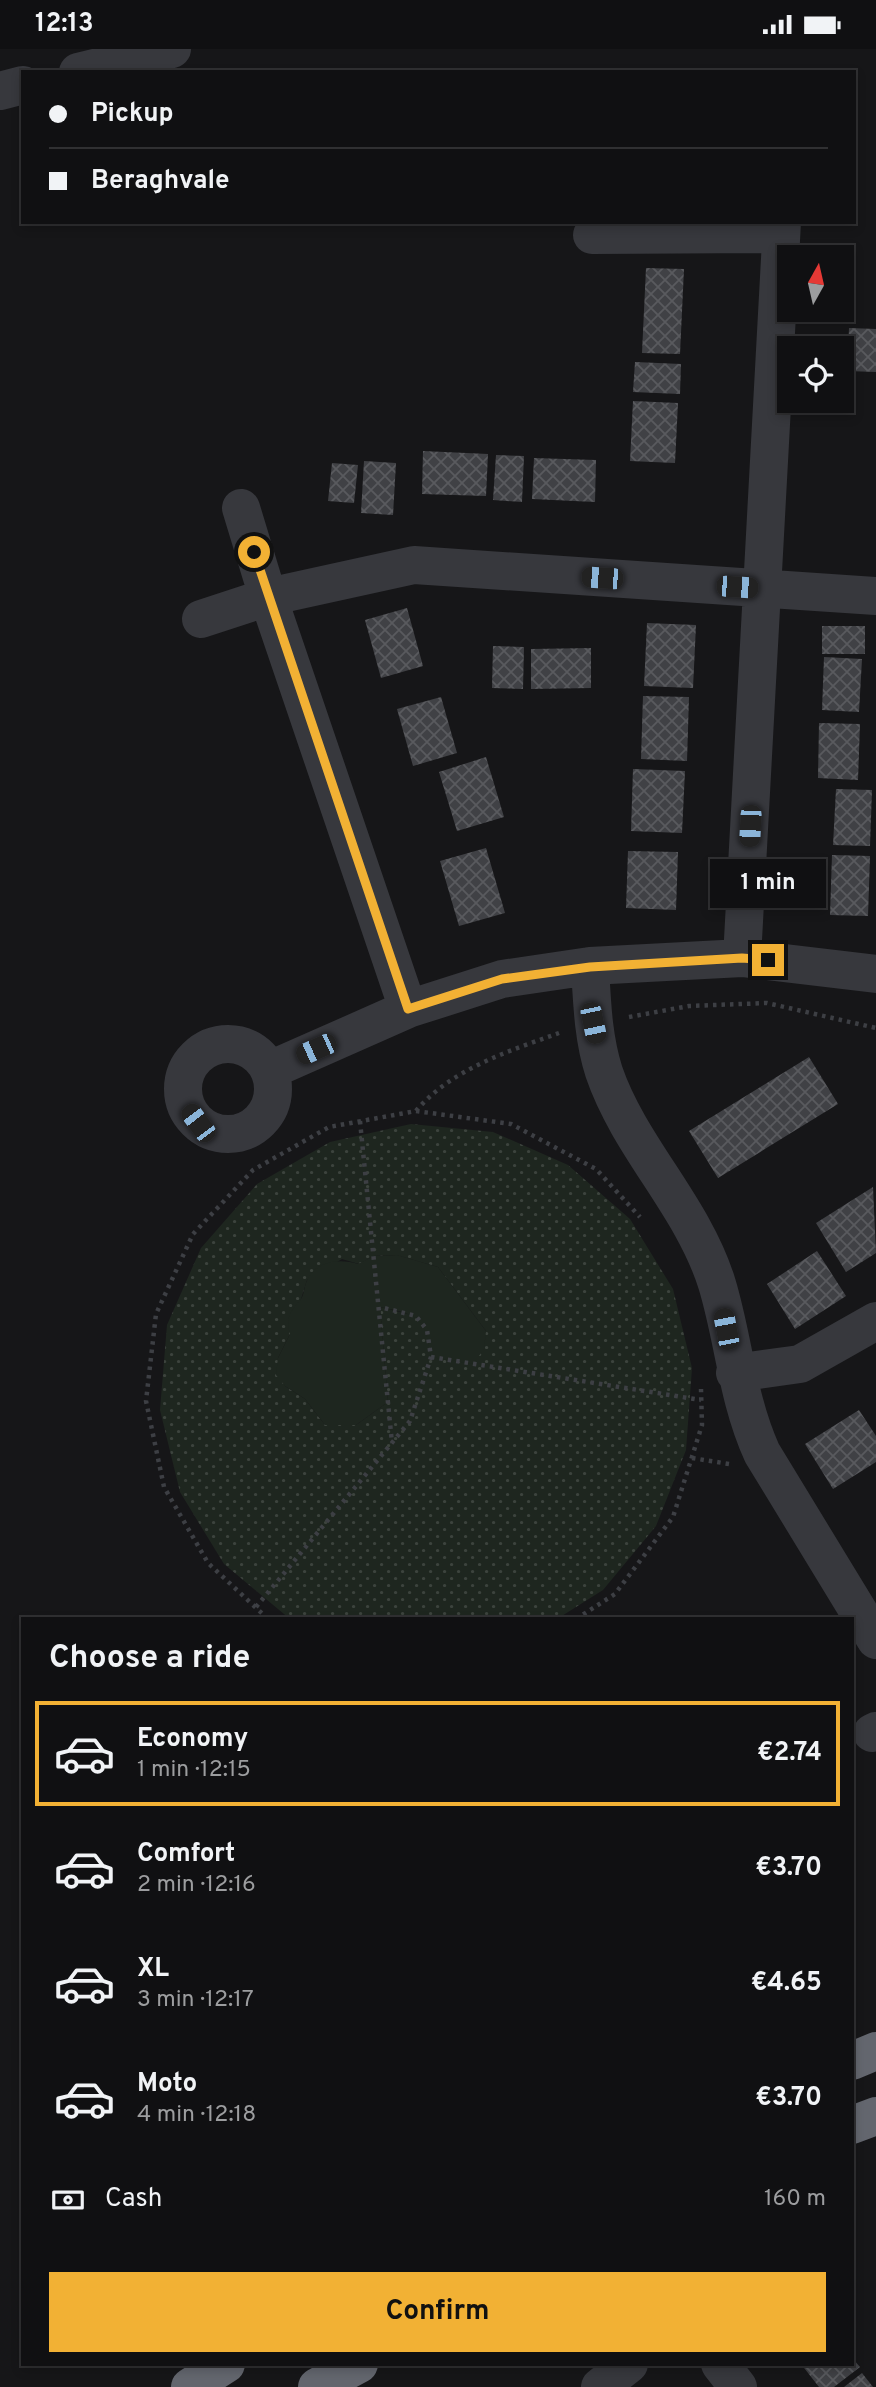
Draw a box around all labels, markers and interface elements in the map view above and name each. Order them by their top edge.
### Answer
text: 12:13 [35,8,94,41]
text: Pickup [91,98,174,131]
text: Beraghvale [91,165,229,198]
north arrow [777,245,854,322]
map controls [777,245,854,413]
button: locate [777,336,854,413]
route start [238,536,270,568]
car [581,566,624,590]
car [716,575,759,599]
car [739,804,762,848]
callout: 1 min [710,859,826,907]
text: 1 min [740,869,796,898]
route end [752,944,784,976]
car [579,1000,608,1046]
car [293,1031,340,1067]
car [177,1100,220,1146]
car [712,1306,741,1352]
text: Choose a ride [49,1639,250,1679]
icon: car [53,1722,116,1785]
text: Economy [137,1723,248,1756]
text: €2.74 [757,1737,822,1770]
text: 1 min · 12:15 [137,1756,251,1785]
icon: car [53,1837,116,1900]
text: Comfort [137,1838,235,1871]
text: €3.70 [755,1852,822,1885]
text: 2 min · 12:16 [137,1871,256,1900]
icon: car [53,1952,116,2015]
text: XL [137,1953,169,1986]
text: €4.65 [751,1967,822,2000]
text: 3 min · 12:17 [137,1986,254,2015]
icon: car [53,2067,116,2130]
text: Moto [137,2068,197,2101]
text: €3.70 [755,2082,822,2115]
text: 4 min · 12:18 [137,2101,256,2130]
icon: cash [49,2181,87,2219]
text: Cash [105,2183,162,2216]
text: 160 m [764,2185,826,2214]
button: Confirm [49,2272,826,2352]

